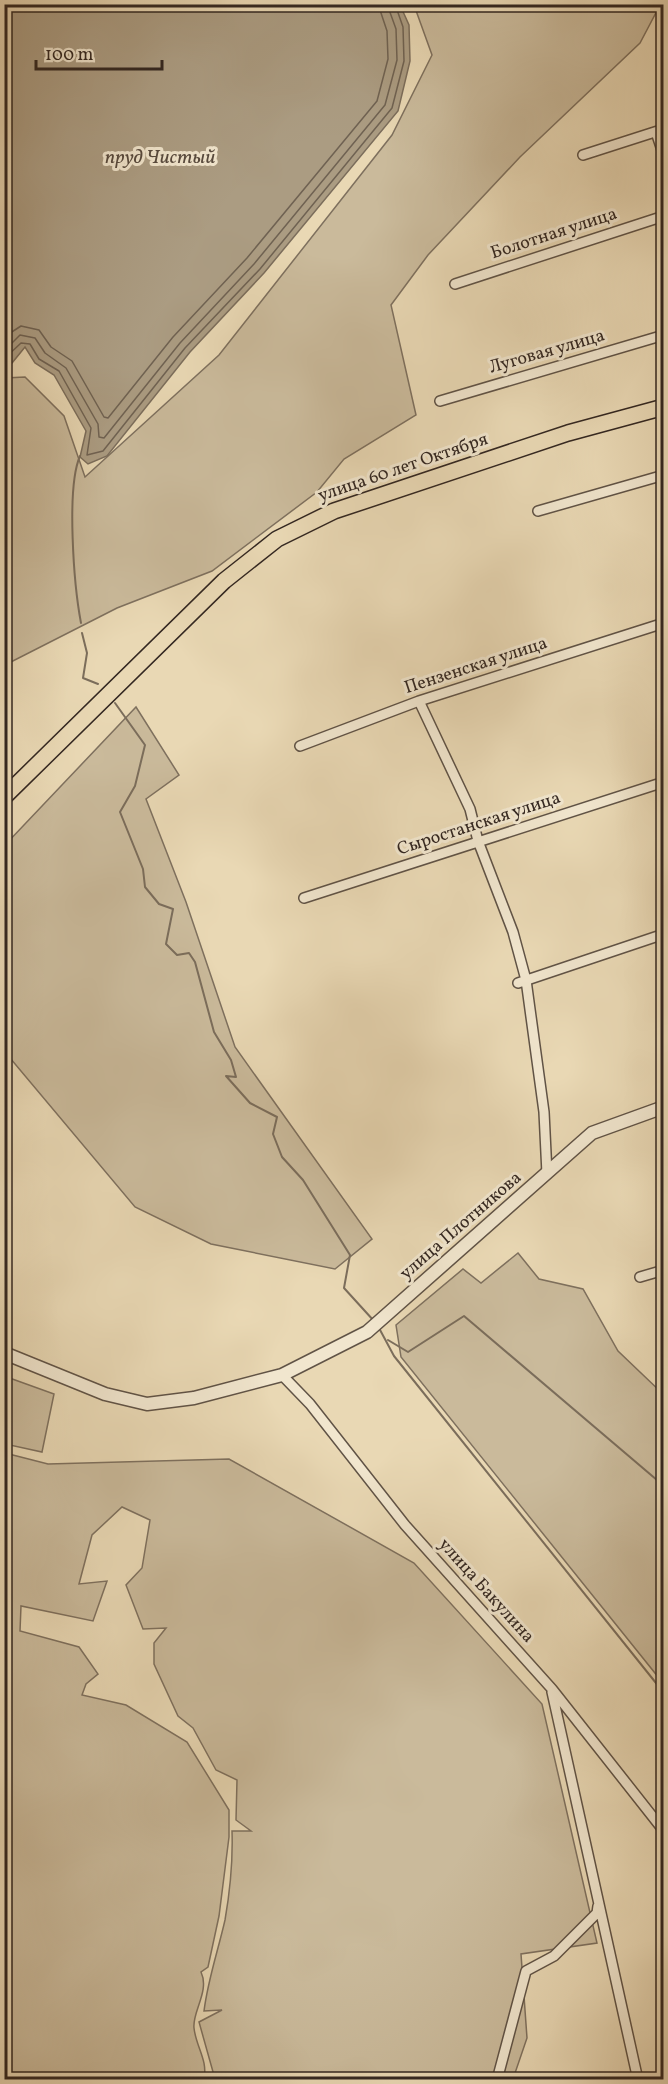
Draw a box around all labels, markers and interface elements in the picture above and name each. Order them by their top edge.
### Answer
scale bar [36,33,162,71]
text: 100 m [45,43,94,68]
water label: пруд Чистый [105,144,215,172]
street label: Болотная улица [488,202,620,266]
street label: Луговая улица [486,324,608,380]
street label: улица 60 лет Октября [315,427,491,509]
street label: Пензенская улица [401,631,551,701]
street label: Сыростанская улица [394,786,564,862]
street label: улица Плотникова [395,1166,527,1286]
street label: улица Бакулина [432,1533,540,1649]

